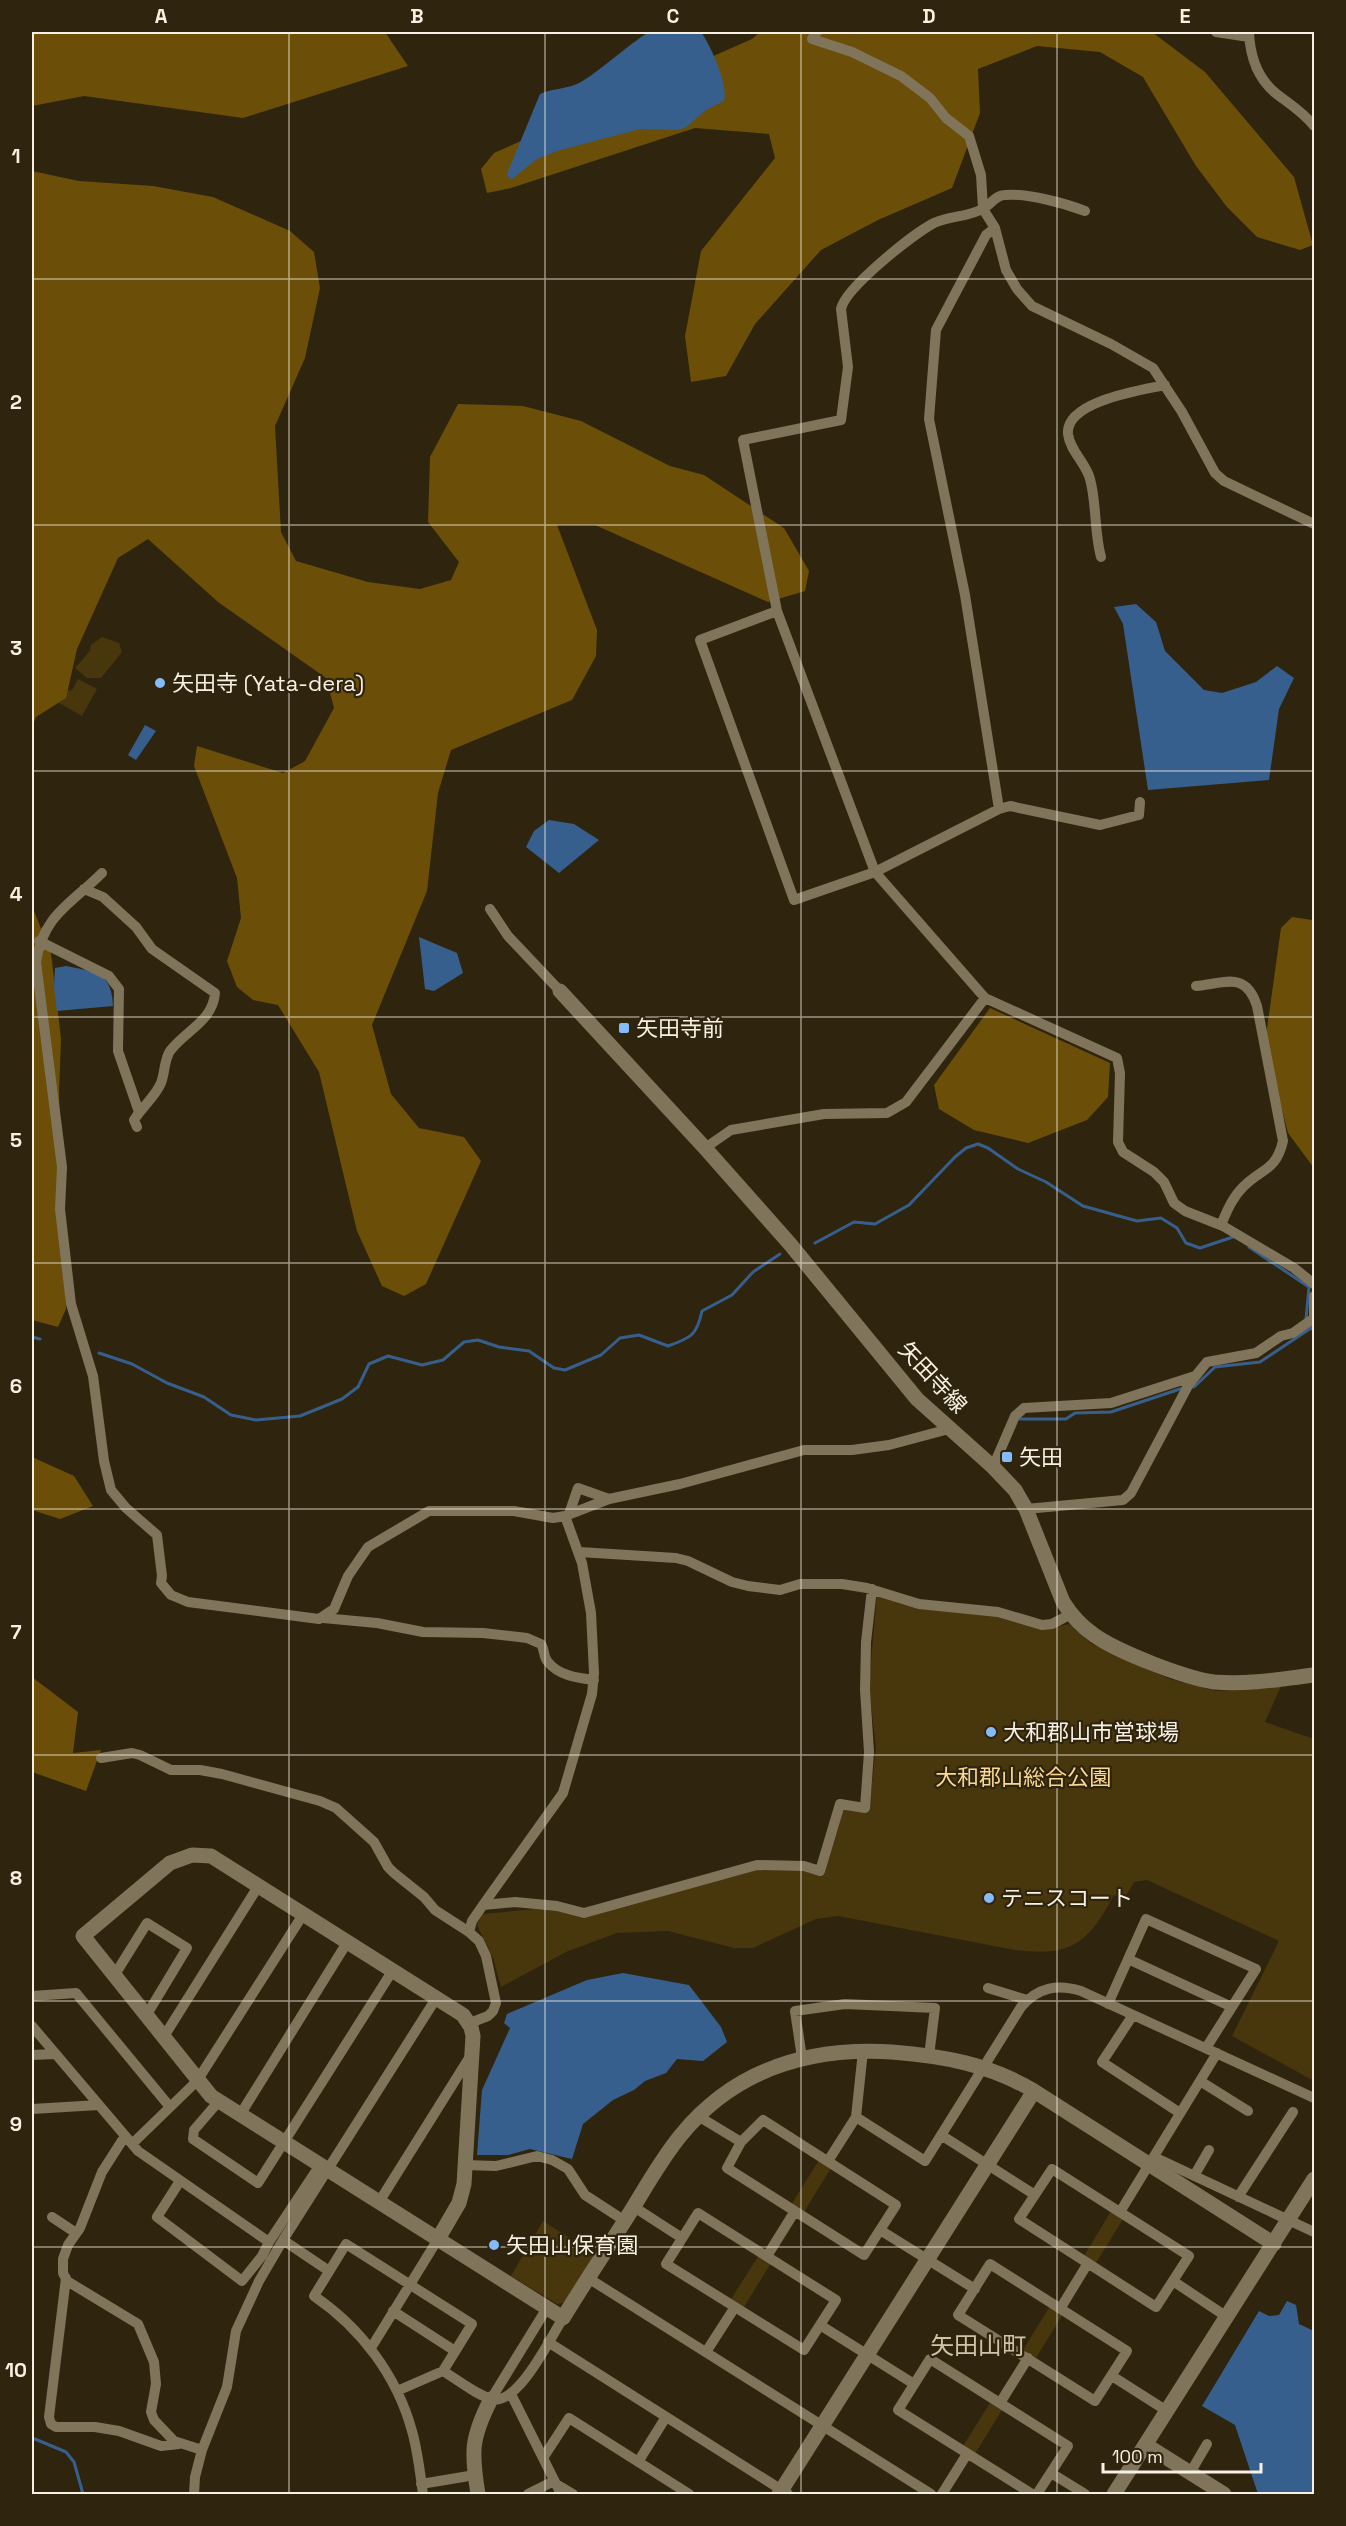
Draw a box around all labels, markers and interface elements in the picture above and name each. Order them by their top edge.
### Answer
text: A [155,3,168,29]
text: B [410,3,424,29]
text: C [667,3,680,29]
text: D [922,3,936,29]
text: E [1179,3,1191,29]
text: 1 [11,143,21,169]
text: 2 [10,389,22,415]
text: 3 [10,635,22,661]
place label: 矢田寺 (Yata-dera) [172,669,364,697]
marker: 矢田寺 (Yata-dera) [153,676,167,690]
text: 4 [10,881,23,907]
place label: 矢田寺前 [636,1014,724,1042]
marker: 矢田寺前 [617,1021,631,1035]
text: 5 [10,1127,22,1153]
street label: 矢田寺線 [893,1335,973,1419]
text: 6 [10,1373,22,1399]
place label: 矢田 [1019,1443,1063,1471]
marker: 矢田 [1000,1450,1014,1464]
text: 7 [10,1619,22,1645]
place label: 大和郡山市営球場 [1003,1718,1179,1746]
marker: 大和郡山市営球場 [984,1725,998,1739]
park label: 大和郡山総合公園 [935,1763,1111,1791]
text: 8 [10,1865,22,1891]
place label: テニスコート [1001,1884,1133,1912]
marker: テニスコート [982,1891,996,1905]
text: 9 [10,2111,22,2137]
place label: 矢田山保育園 [506,2231,638,2259]
marker: 矢田山保育園 [487,2238,501,2252]
district label: 矢田山町 [930,2330,1026,2361]
text: 10 [5,2357,27,2383]
scale bar [1103,2436,1260,2474]
text: 100 m [1112,2445,1163,2468]

